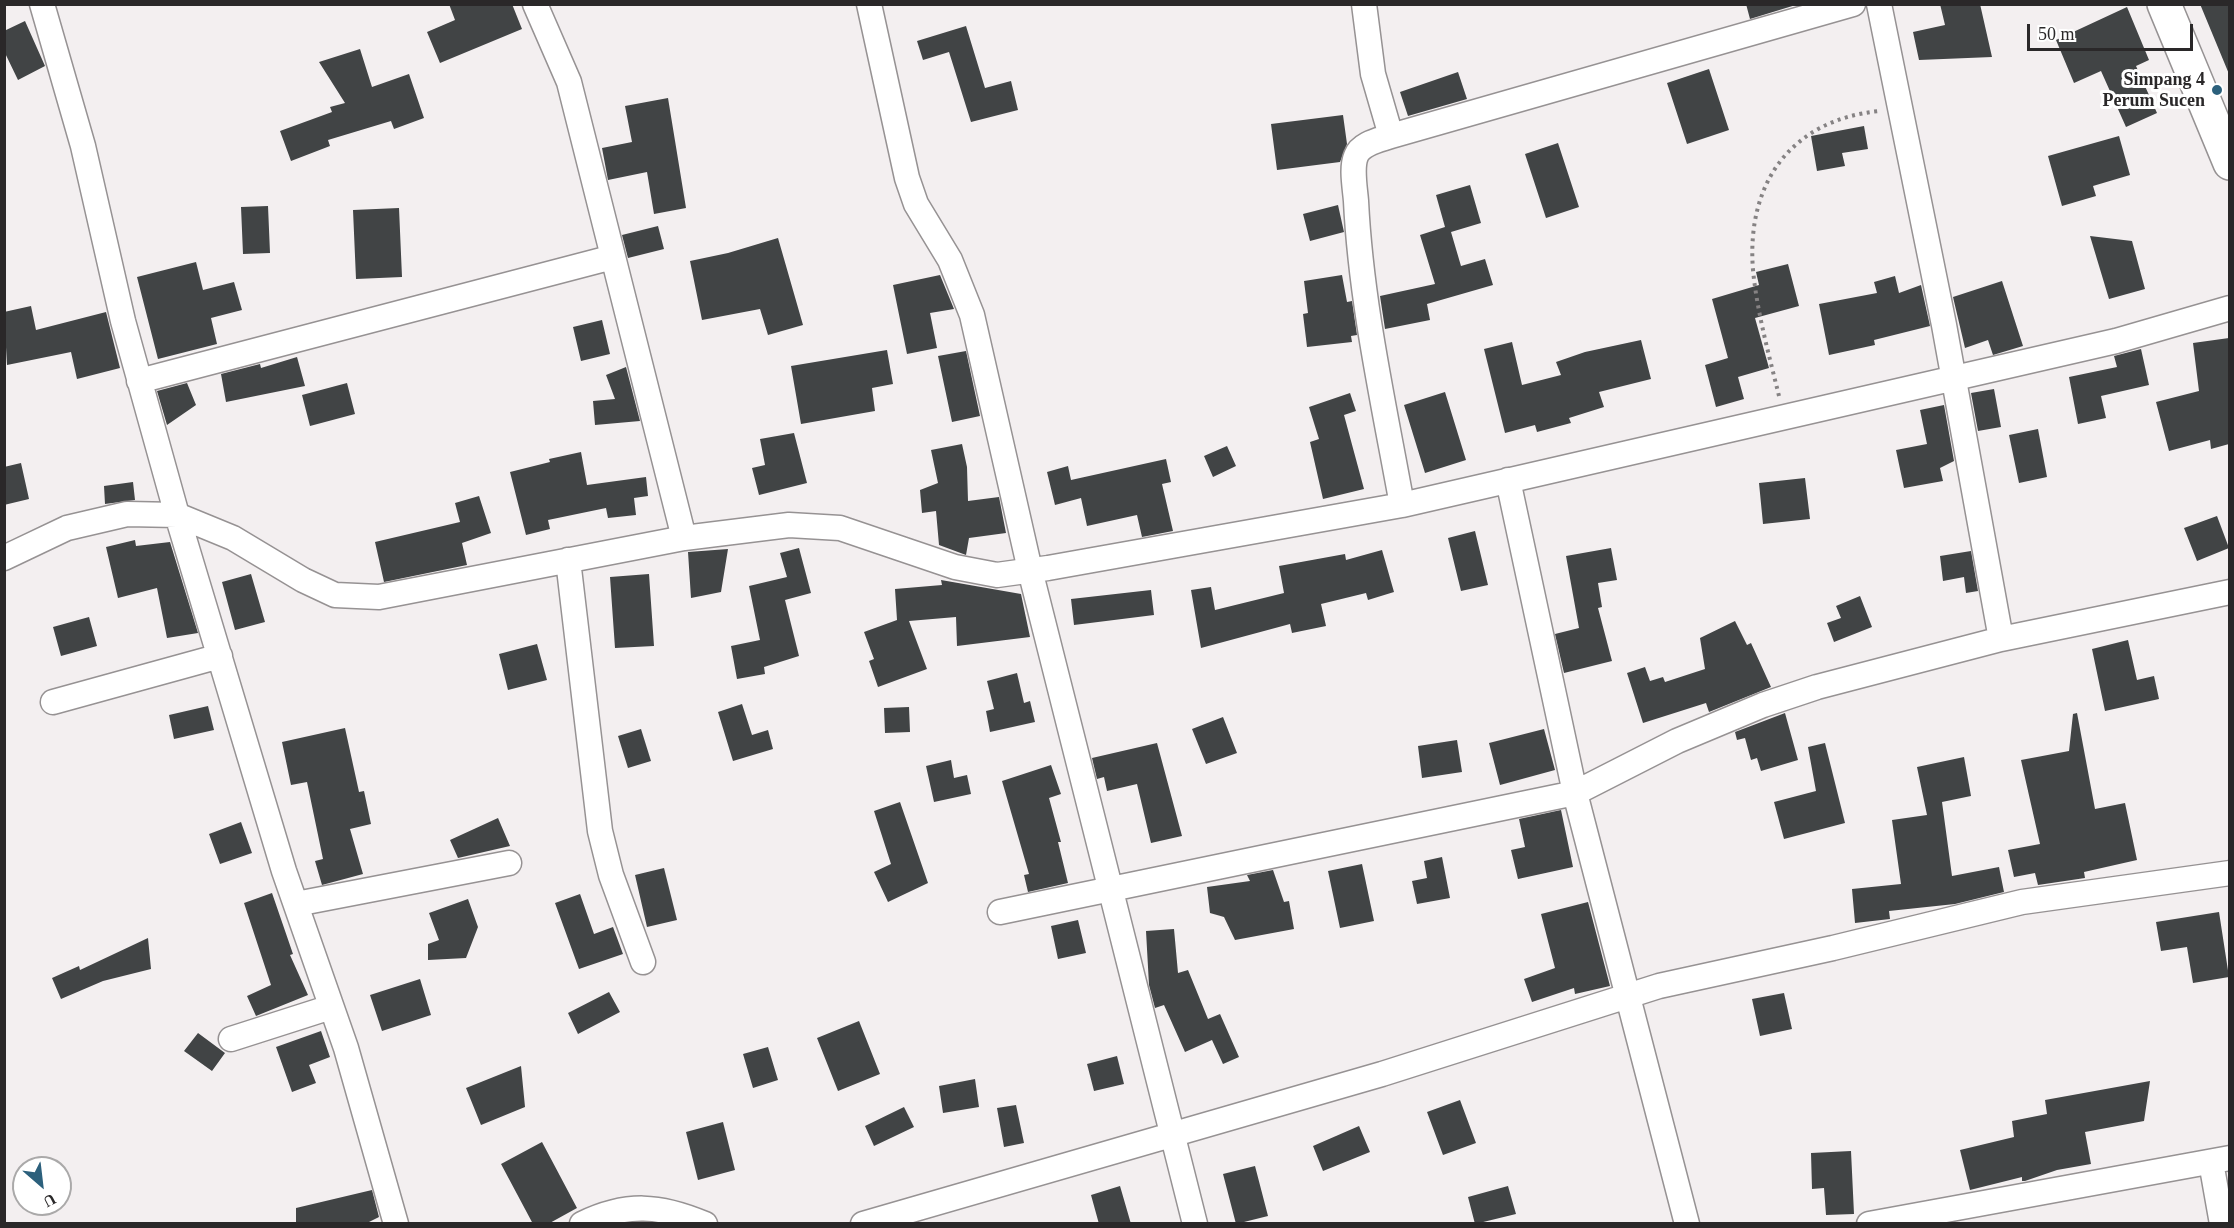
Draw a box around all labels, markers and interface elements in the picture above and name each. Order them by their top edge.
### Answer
scale bar [2030,12,2196,50]
text: 50 m [2038,24,2075,44]
place label: Simpang 4 Perum Sucen [2103,69,2205,112]
marker: Simpang 4 Perum Sucen [2210,83,2224,97]
north arrow [12,1156,72,1216]
text: U [41,1190,59,1211]

